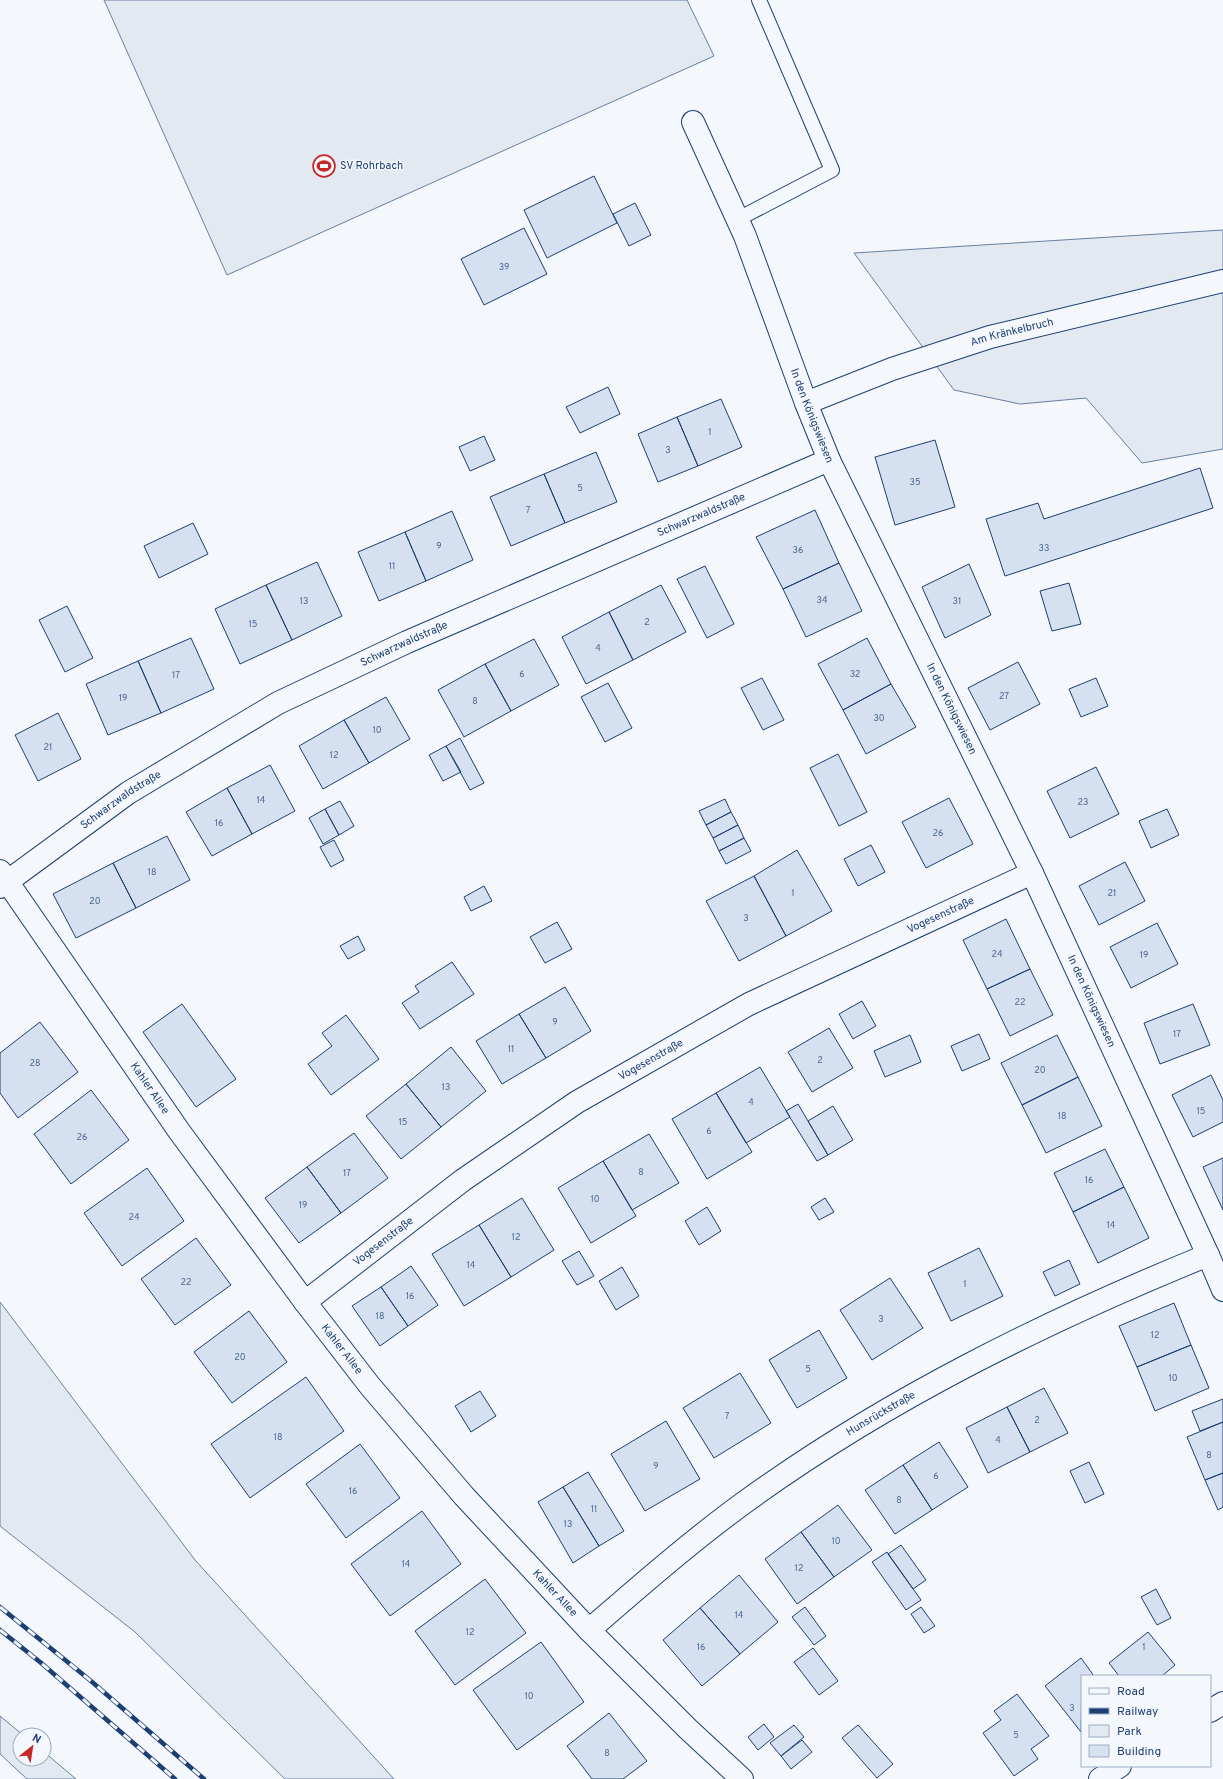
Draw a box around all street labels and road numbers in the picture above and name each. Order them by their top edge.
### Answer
street label: Am Kränkelbruch [969,315,1055,350]
street label: In den Königswiesen [787,367,836,465]
street label: Schwarzwaldstraße [655,490,748,540]
street label: Schwarzwaldstraße [358,618,450,670]
street label: In den Königswiesen [923,661,980,757]
street label: Schwarzwaldstraße [78,768,164,832]
street label: Vogesenstraße [905,894,977,937]
street label: In den Königswiesen [1064,953,1118,1050]
street label: Vogesenstraße [616,1036,686,1084]
street label: Kahler Allee [127,1060,172,1117]
street label: Vogesenstraße [350,1214,416,1269]
street label: Kahler Allee [318,1321,366,1377]
street label: Hunsrückstraße [844,1388,918,1439]
street label: Kahler Allee [529,1567,580,1620]

